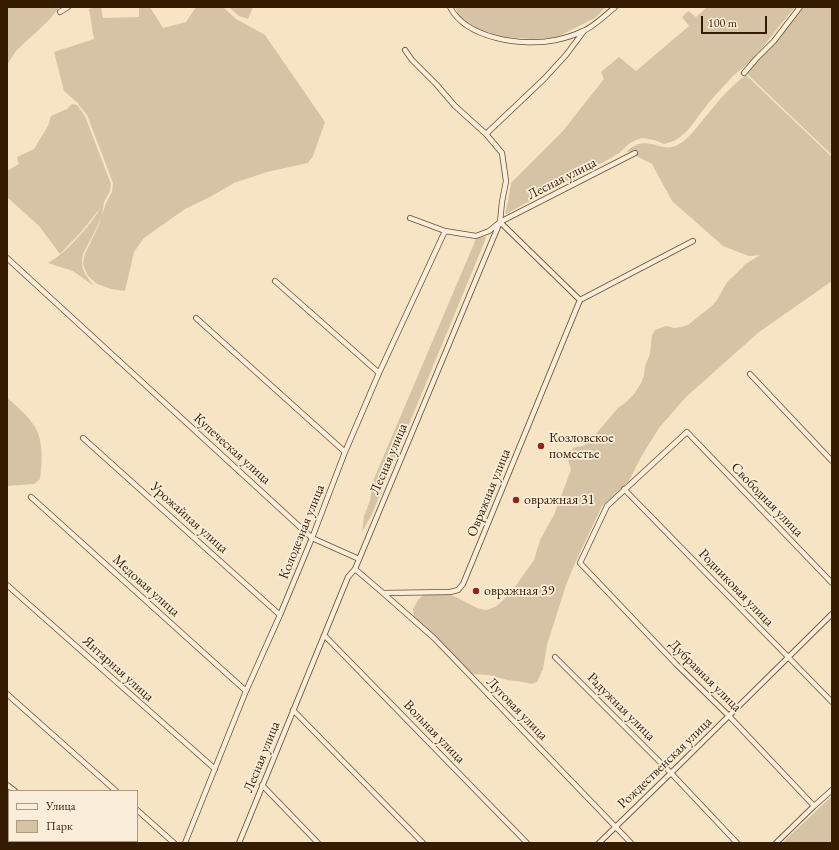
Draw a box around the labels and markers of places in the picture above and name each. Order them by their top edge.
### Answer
place label: Козловское поместье [549,430,614,462]
marker: Козловское поместье [536,441,546,451]
place label: овражная 31 [524,492,594,508]
marker: овражная 31 [511,495,521,505]
place label: овражная 39 [484,583,554,599]
marker: овражная 39 [471,586,481,596]

